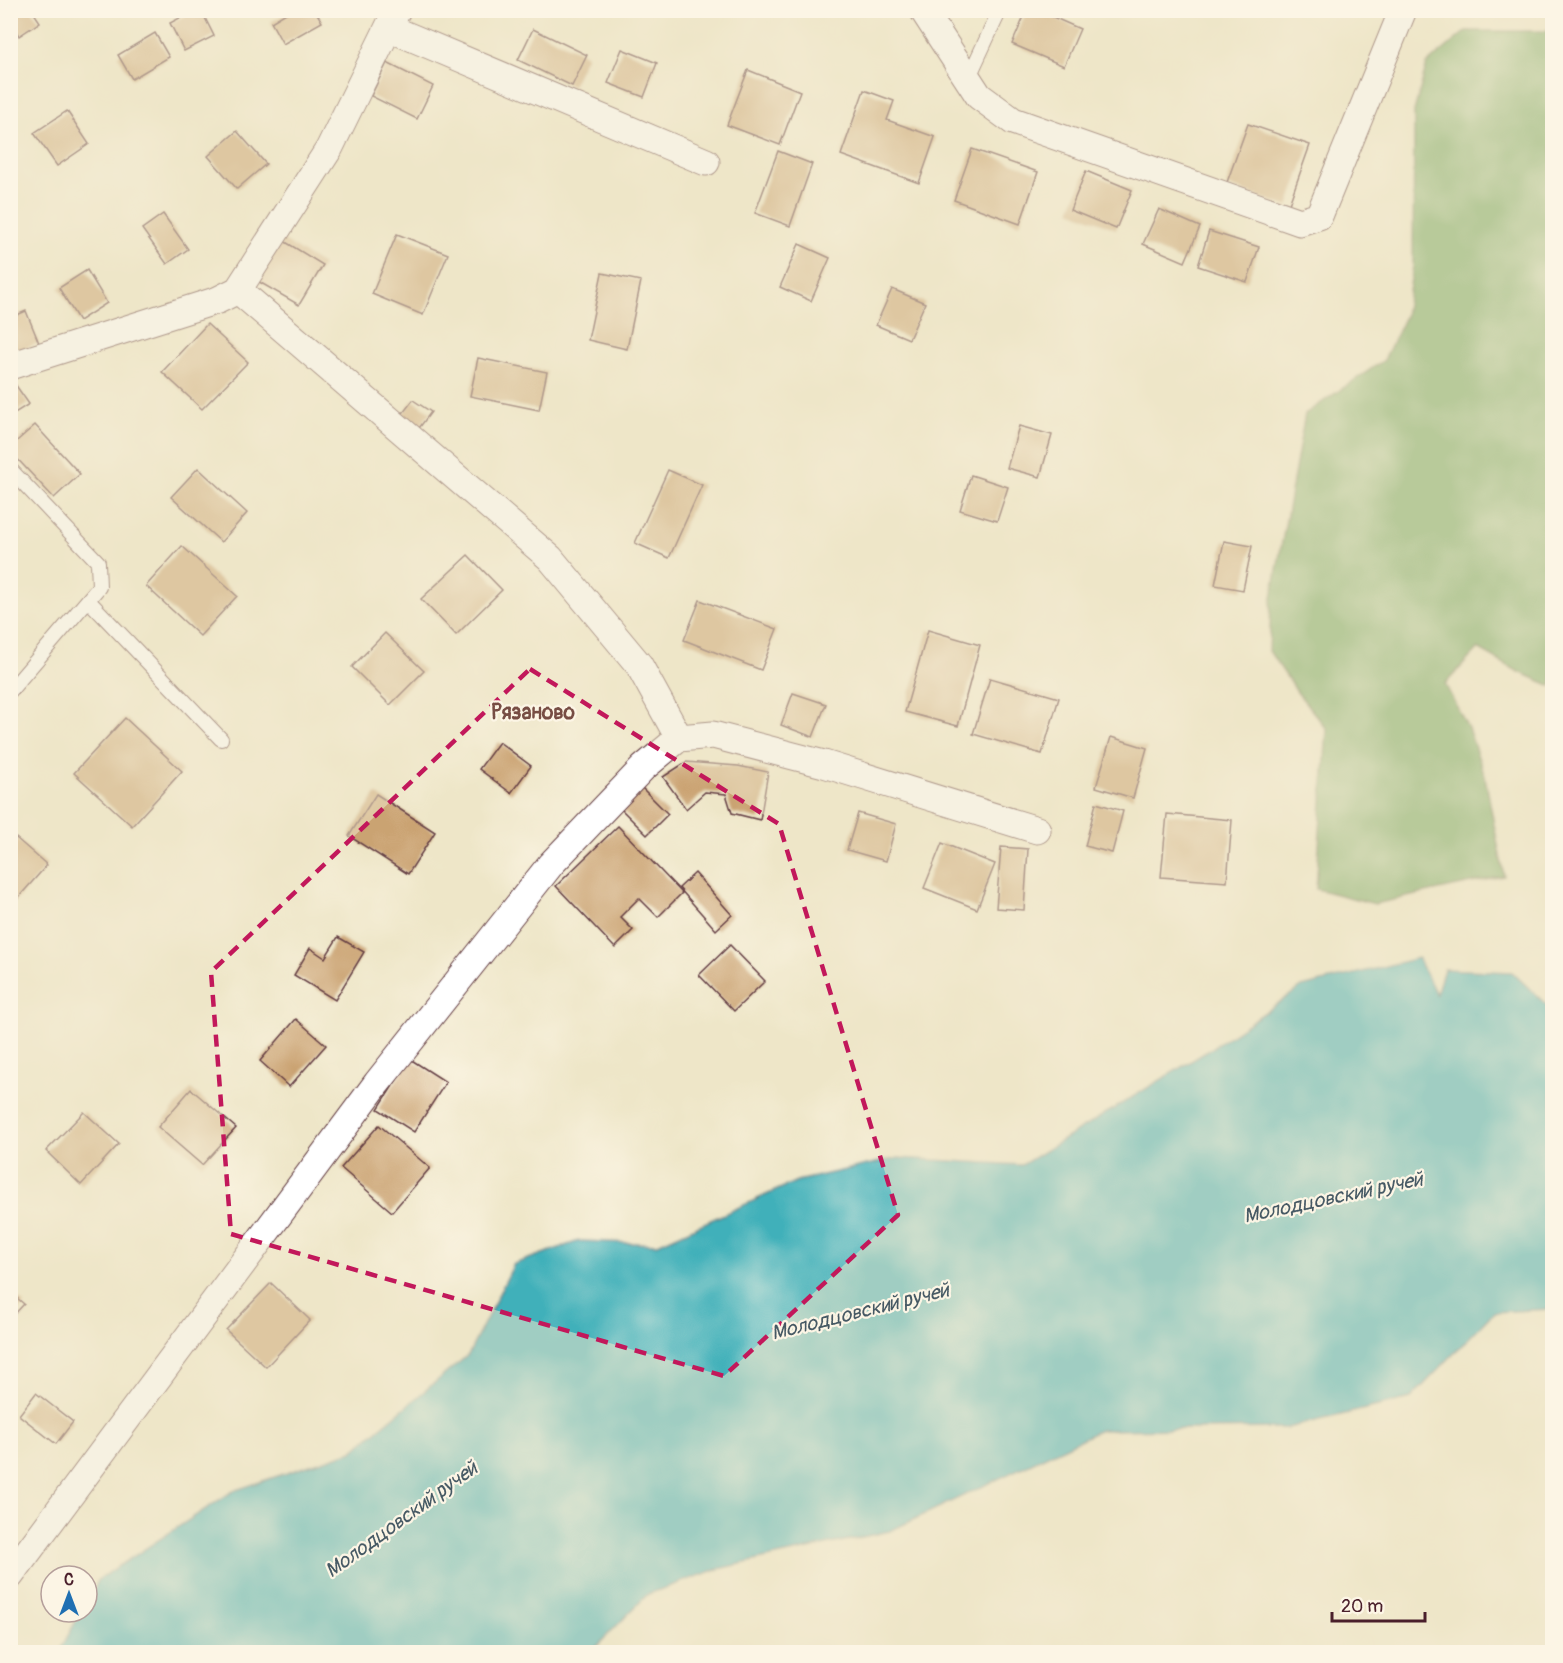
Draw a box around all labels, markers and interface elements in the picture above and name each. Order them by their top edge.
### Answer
district label: Рязаново [491,699,576,726]
water label: Молодцовский ручей [1241,1166,1426,1229]
water label: Молодцовский ручей [769,1277,953,1346]
water label: Молодцовский ручей [320,1455,484,1583]
north arrow [39,1564,99,1624]
text: С [64,1570,74,1590]
scale bar [1332,1585,1425,1623]
text: 20 m [1341,1595,1383,1618]

